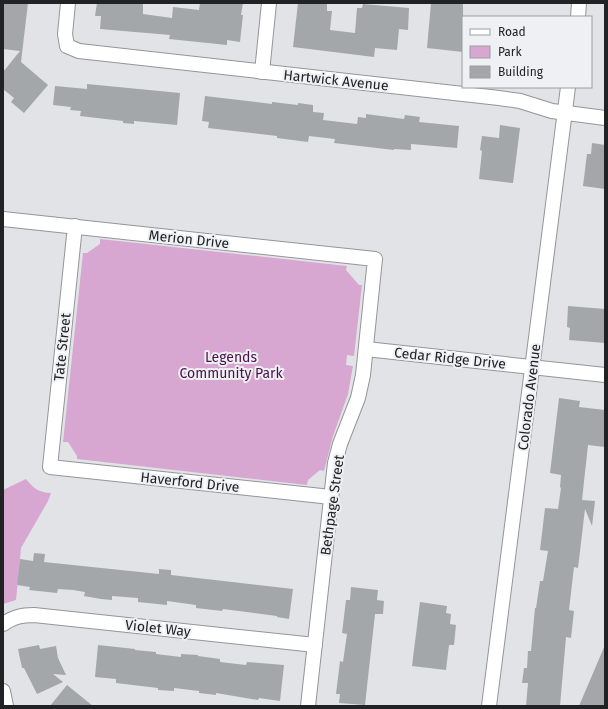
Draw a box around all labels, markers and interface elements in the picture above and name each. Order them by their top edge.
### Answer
legend [462,16,592,88]
text: Road [498,25,526,39]
text: Park [498,45,522,59]
text: Building [498,65,544,79]
street label: Hartwick Avenue [283,67,389,94]
street label: Merion Drive [148,227,230,252]
street label: Tate Street [50,311,75,382]
street label: Colorado Avenue [515,343,544,451]
street label: Cedar Ridge Drive [393,344,507,373]
park label: Legends Community Park [179,349,283,382]
street label: Bethpage Street [317,453,348,556]
street label: Haverford Drive [140,469,240,496]
street label: Violet Way [124,617,192,640]

